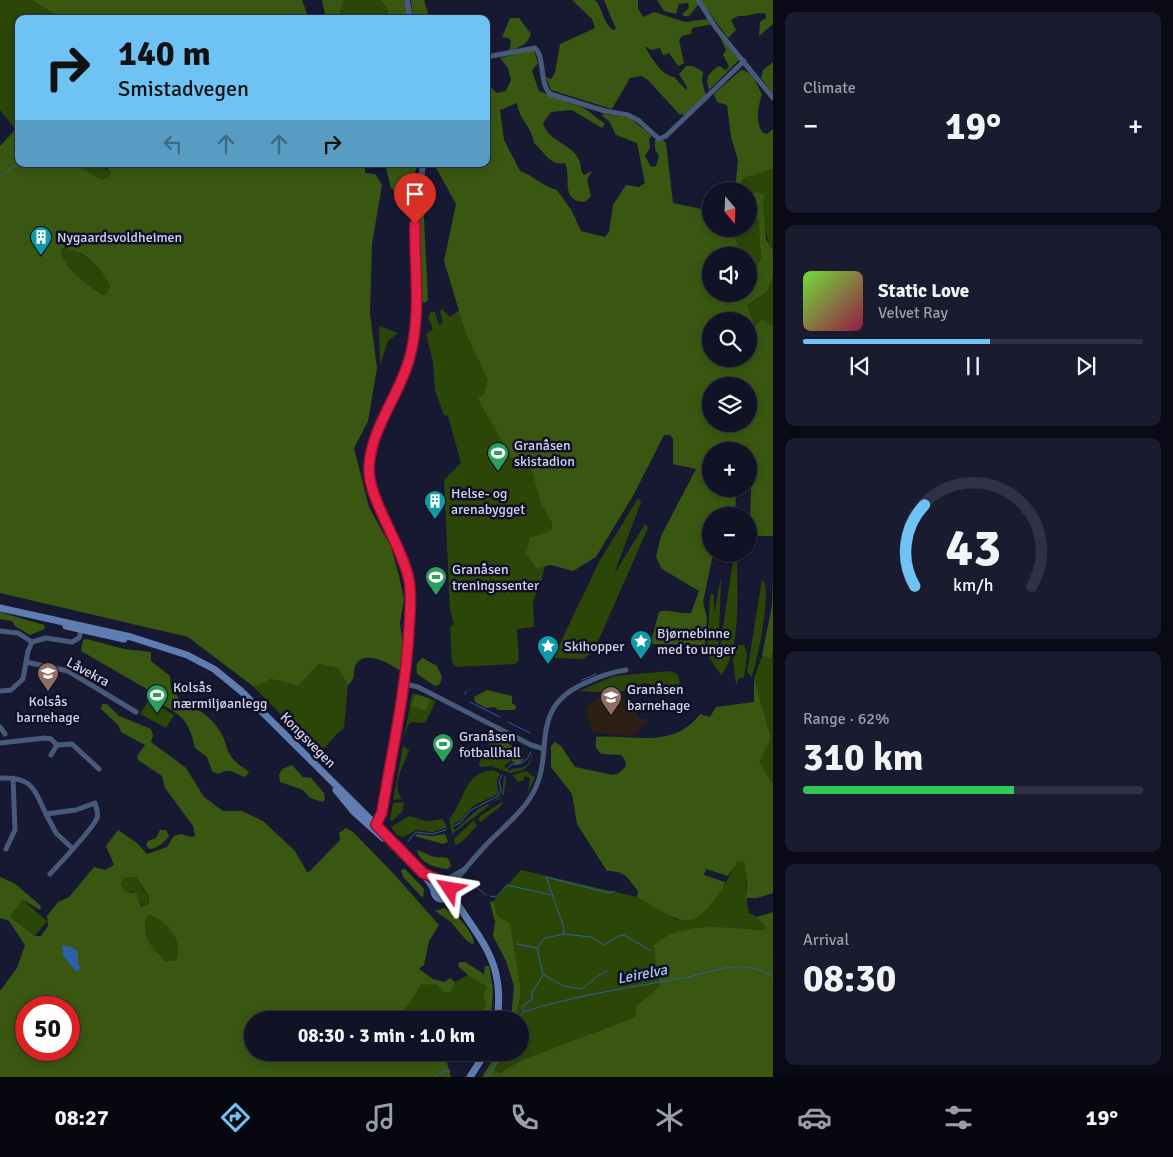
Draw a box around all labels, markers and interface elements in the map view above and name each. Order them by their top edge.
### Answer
text: 140 m [118,32,211,75]
icon: right [35,35,100,100]
text: Smistadvegen [118,75,249,102]
text: Climate [803,78,856,98]
text: 19° [945,103,1001,150]
text: − [803,109,818,143]
text: + [1128,109,1143,143]
icon: left [159,130,187,158]
icon: ahead [212,130,240,158]
icon: ahead [265,130,293,158]
icon: right [318,130,346,158]
pin [394,173,436,224]
icon: arrive [401,180,429,208]
north arrow [702,182,758,238]
map controls [702,182,757,562]
building icon: Nygaardsvoldheimen [29,225,53,256]
place label: Nygaardsvoldheimen [57,229,182,246]
button: sound [702,247,757,302]
text: Static Love [878,279,969,303]
text: Velvet Ray [878,303,948,323]
button: search [702,312,757,367]
icon: previous [846,352,874,380]
icon: pause [959,352,987,380]
icon: next [1072,352,1100,380]
button: layers [702,377,757,432]
place label: Granåsen skistadion [514,437,575,470]
sports icon: Granåsen skistadion [486,441,510,472]
button: + [702,442,757,497]
place label: Helse- og arenabygget [451,485,525,518]
building icon: Helse- og arenabygget [423,489,447,520]
button: − [702,507,757,562]
text: 43 [945,516,1001,580]
place label: Granåsen treningssenter [452,561,540,594]
sports icon: Granåsen treningssenter [424,565,448,596]
text: km/h [953,574,993,596]
place label: Bjørnebinne med to unger [657,625,736,658]
place icon: Bjørnebinne med to unger [629,629,653,660]
place icon: Skihopper [536,634,560,665]
place label: Skihopper [564,638,625,655]
street label: Låvekra [64,654,112,690]
school or university icon: Kolsås barnehage [36,661,60,692]
place label: Kolsås nærmiljøanlegg [173,679,267,712]
place label: Granåsen barnehage [627,681,690,714]
sports icon: Kolsås nærmiljøanlegg [145,683,169,714]
school or university icon: Granåsen barnehage [599,685,623,716]
place label: Kolsås barnehage [16,693,80,726]
street label: Kongsvegen [277,709,339,771]
text: Range · 62% [803,709,889,729]
place label: Granåsen fotballhall [459,728,521,761]
sports icon: Granåsen fotballhall [431,732,455,763]
text: 310 km [803,734,924,781]
position arrow [423,862,475,914]
text: Arrival [803,930,849,950]
text: 08:30 [803,955,896,1002]
water label: Leirelva [616,960,669,988]
speed limit sign: 50 [15,996,80,1061]
text: 08:30 · 3 min · 1.0 km [298,1024,475,1048]
icon: directions [218,1100,253,1135]
icon: music [363,1100,398,1135]
icon: phone [507,1100,542,1135]
icon: climate [652,1100,687,1135]
icon: car [797,1100,832,1135]
icon: filters [941,1100,976,1135]
text: 08:27 [55,1104,109,1131]
text: 19° [1086,1104,1118,1131]

